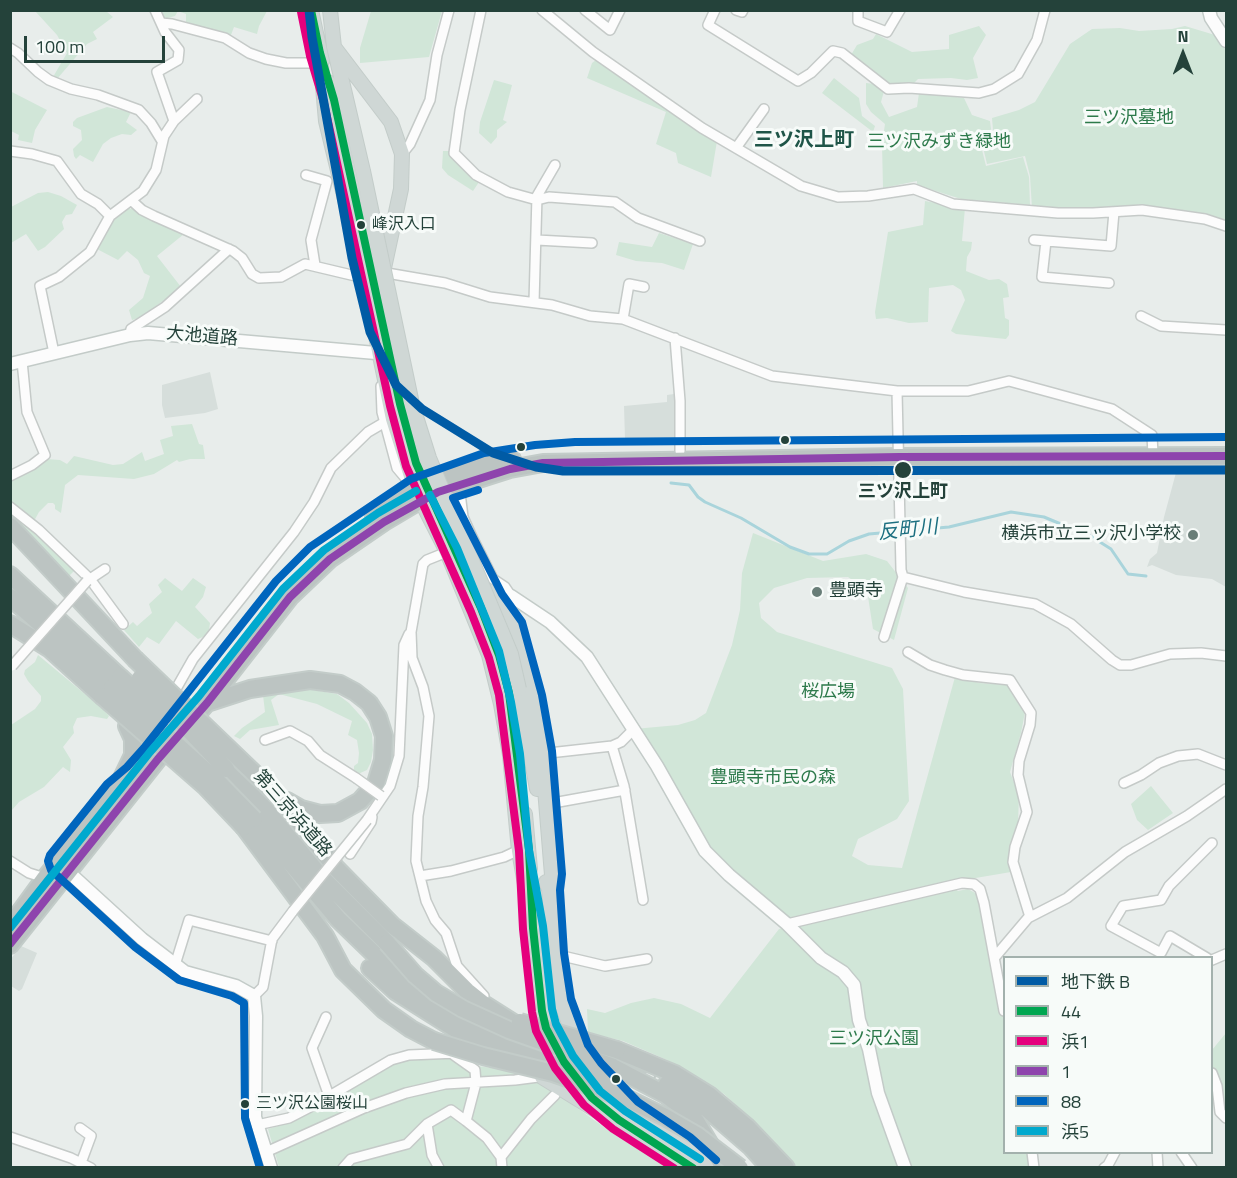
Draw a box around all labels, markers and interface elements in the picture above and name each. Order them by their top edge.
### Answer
scale bar [27,24,168,62]
north arrow [1153,24,1213,84]
text: N [1177,24,1189,48]
text: 100 m [35,33,84,60]
park label: 三ツ沢墓地 [1084,108,1174,130]
district label: 三ツ沢上町 [754,129,854,153]
park label: 三ツ沢みずき緑地 [867,132,1011,154]
place label: 峰沢入口 [372,215,436,235]
marker: 峰沢入口 [355,219,367,231]
street label: 大池道路 [165,323,239,351]
unlabelled marker [779,434,791,446]
unlabelled marker [515,441,527,453]
marker: 三ツ沢上町 [893,460,913,480]
place label: 三ツ沢上町 [858,482,948,504]
water label: 反町川 [877,516,939,546]
place label: 横浜市立三ッ沢小学校 [1001,524,1181,546]
marker: 横浜市立三ッ沢小学校 [1186,528,1200,542]
place label: 豊顕寺 [829,581,883,603]
marker: 豊顕寺 [810,585,824,599]
park label: 桜広場 [801,682,855,704]
street label: 第三京浜道路 [248,766,336,862]
park label: 豊顕寺市民の森 [710,768,836,790]
legend [1003,956,1213,1154]
text: 地下鉄 B [1061,968,1130,995]
text: 44 [1061,998,1081,1025]
text: 浜1 [1061,1028,1089,1055]
park label: 三ツ沢公園 [829,1029,919,1051]
text: 1 [1061,1058,1071,1085]
unlabelled marker [610,1073,622,1085]
text: 88 [1061,1088,1081,1115]
place label: 三ツ沢公園桜山 [256,1094,368,1114]
marker: 三ツ沢公園桜山 [239,1098,251,1110]
text: 浜5 [1061,1118,1089,1145]

